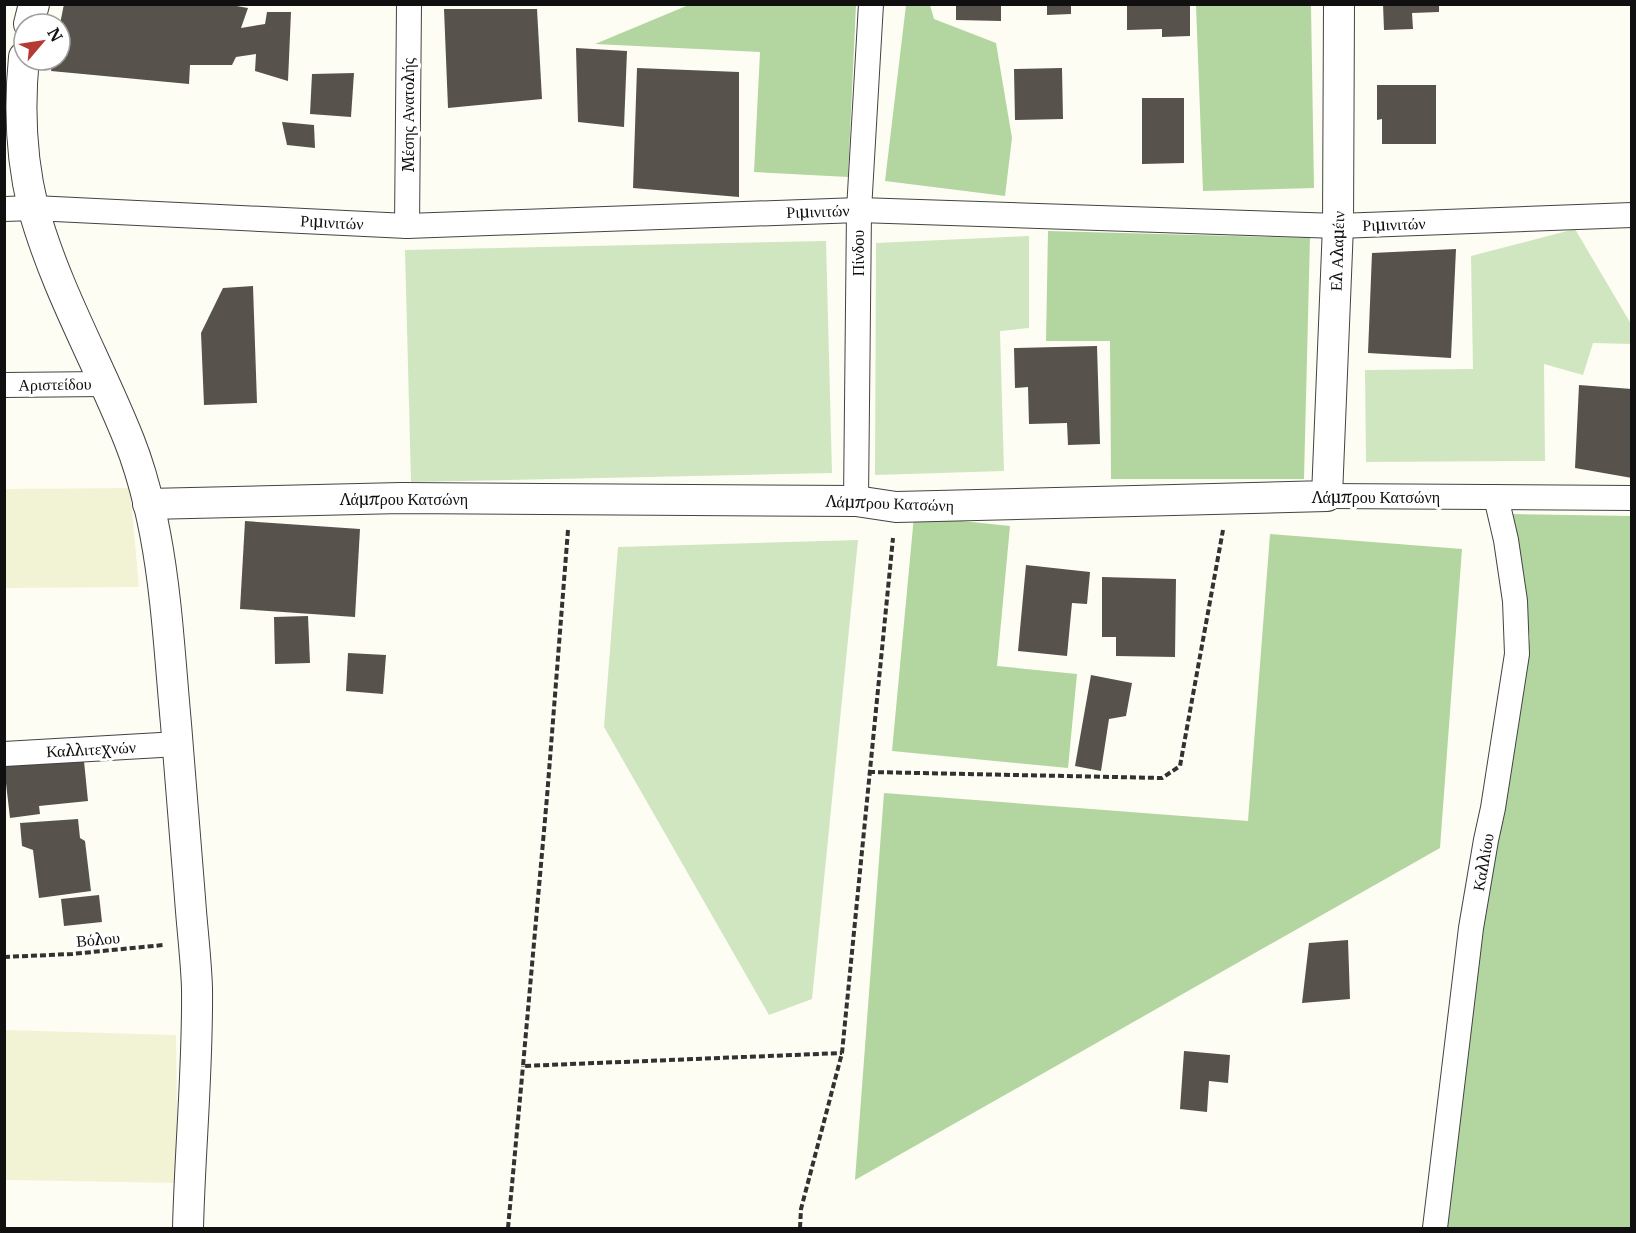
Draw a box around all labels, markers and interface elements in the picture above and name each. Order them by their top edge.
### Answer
north arrow [12,12,72,72]
text: N [43,24,67,45]
street label: Μέσης Ανατολής [398,57,418,172]
street label: Ριμινιτών [786,200,850,222]
street label: Ριμινιτών [300,210,364,234]
street label: Ελ Αλαμέιν [1326,210,1348,292]
street label: Ριμινιτών [1362,213,1426,235]
street label: Πίνδου [848,230,868,276]
street label: Αριστείδου [18,373,92,395]
street label: Λάμπρου Κατσώνη [1311,487,1440,507]
street label: Λάμπρου Κατσώνη [339,489,468,509]
street label: Λάμπρου Κατσώνη [825,491,954,515]
street label: Καλλιτεχνών [46,737,136,761]
street label: Καλλίου [1468,832,1498,892]
street label: Βόλου [75,927,121,951]

